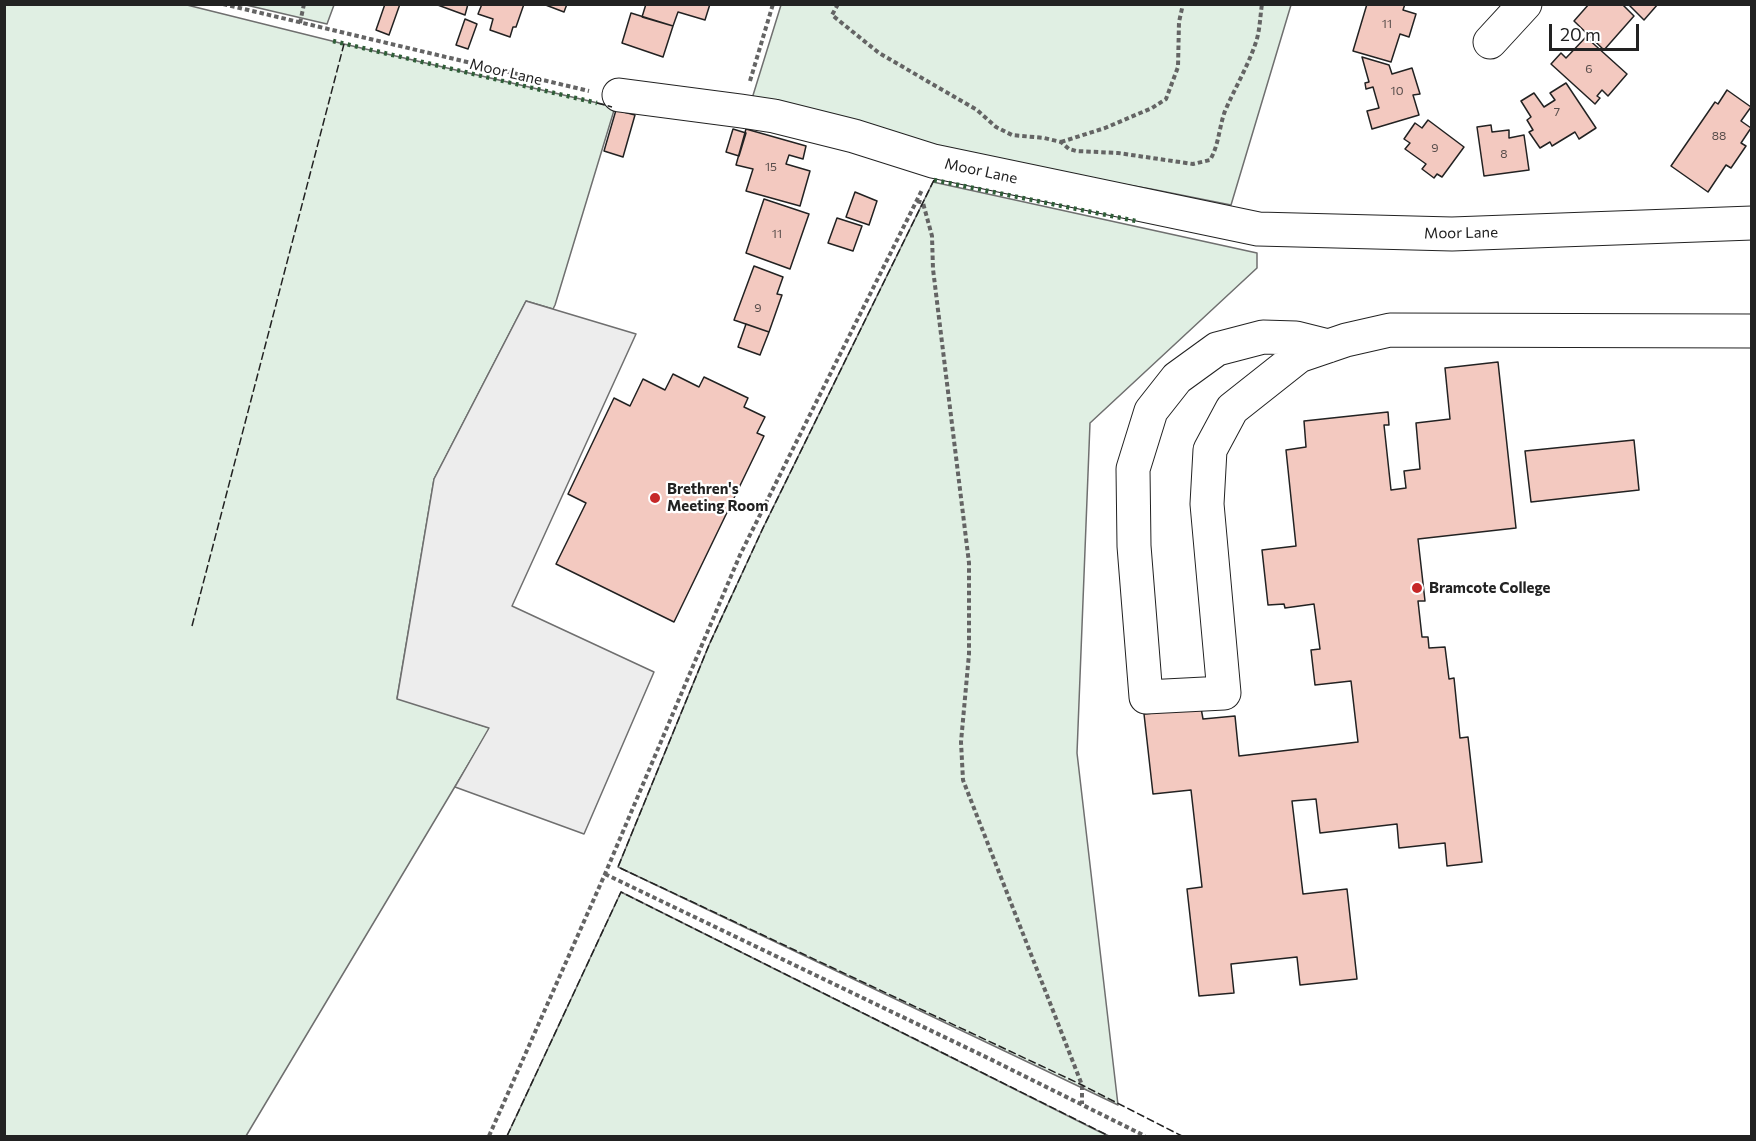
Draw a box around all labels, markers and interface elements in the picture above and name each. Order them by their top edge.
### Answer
scale bar [1552,12,1642,50]
house number: 11 [1382,17,1392,31]
text: 20 m [1560,23,1601,45]
street label: Moor Lane [468,55,544,89]
house number: 6 [1585,62,1593,76]
house number: 10 [1391,84,1403,98]
house number: 7 [1554,105,1560,119]
house number: 88 [1712,129,1726,143]
house number: 9 [1431,141,1439,155]
house number: 8 [1500,147,1508,161]
street label: Moor Lane [943,154,1019,188]
house number: 15 [765,160,777,174]
street label: Moor Lane [1424,223,1498,243]
house number: 11 [772,227,782,241]
house number: 9 [754,301,762,315]
place label: Brethren's Meeting Room [667,480,768,515]
marker: Brethren's Meeting Room [648,491,662,505]
place label: Bramcote College [1429,579,1550,597]
marker: Bramcote College [1410,581,1424,595]

